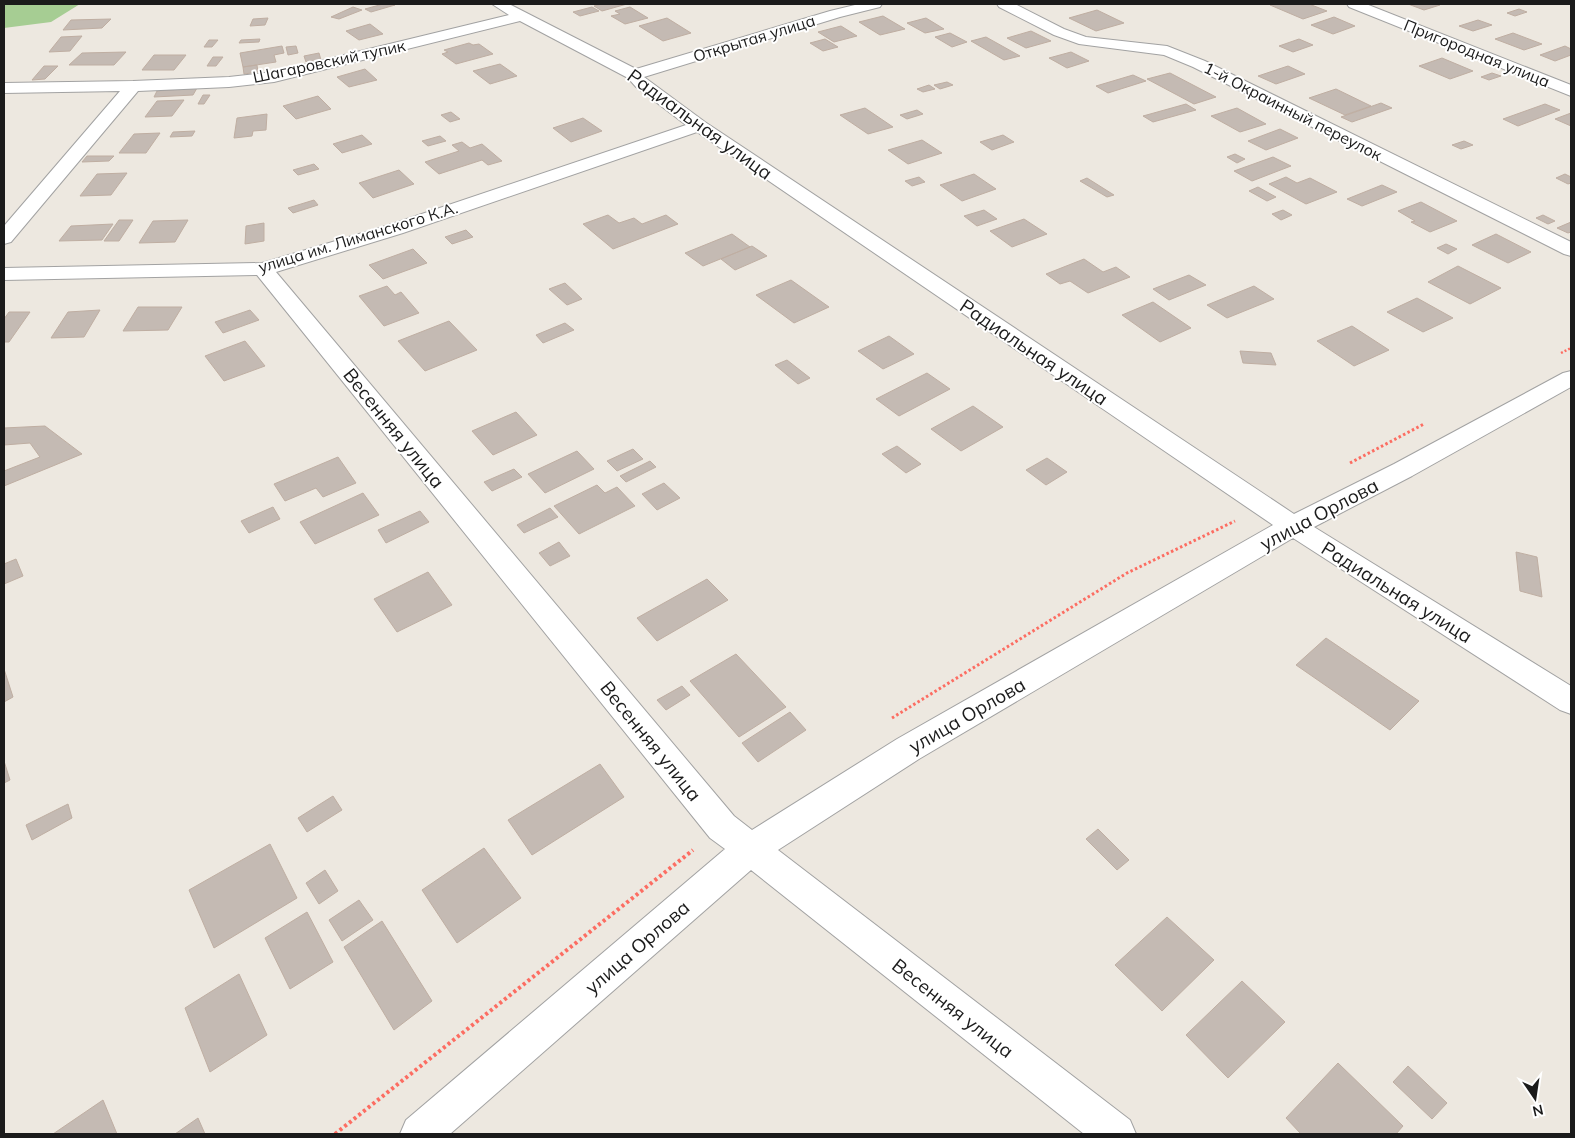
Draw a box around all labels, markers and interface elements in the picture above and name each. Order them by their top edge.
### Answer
street label: Открытая улица [691,10,817,66]
street label: Пригородная улица [1401,15,1553,91]
street label: Шагаровский тупик [251,35,407,87]
street label: 1-й Окраинный переулок [1201,57,1386,165]
street label: Радиальная улица [623,63,777,185]
street label: улица им. Лиманского К.А. [256,197,460,277]
street label: Радиальная улица [955,294,1113,410]
street label: Весенняя улица [338,363,450,493]
street label: улица Орлова [1256,473,1382,555]
street label: Радиальная улица [1317,536,1477,648]
street label: улица Орлова [904,672,1030,758]
street label: Весенняя улица [595,676,707,806]
street label: улица Орлова [580,895,694,999]
street label: Весенняя улица [888,953,1018,1063]
north arrow [1510,1073,1560,1123]
text: N [1531,1101,1545,1121]

